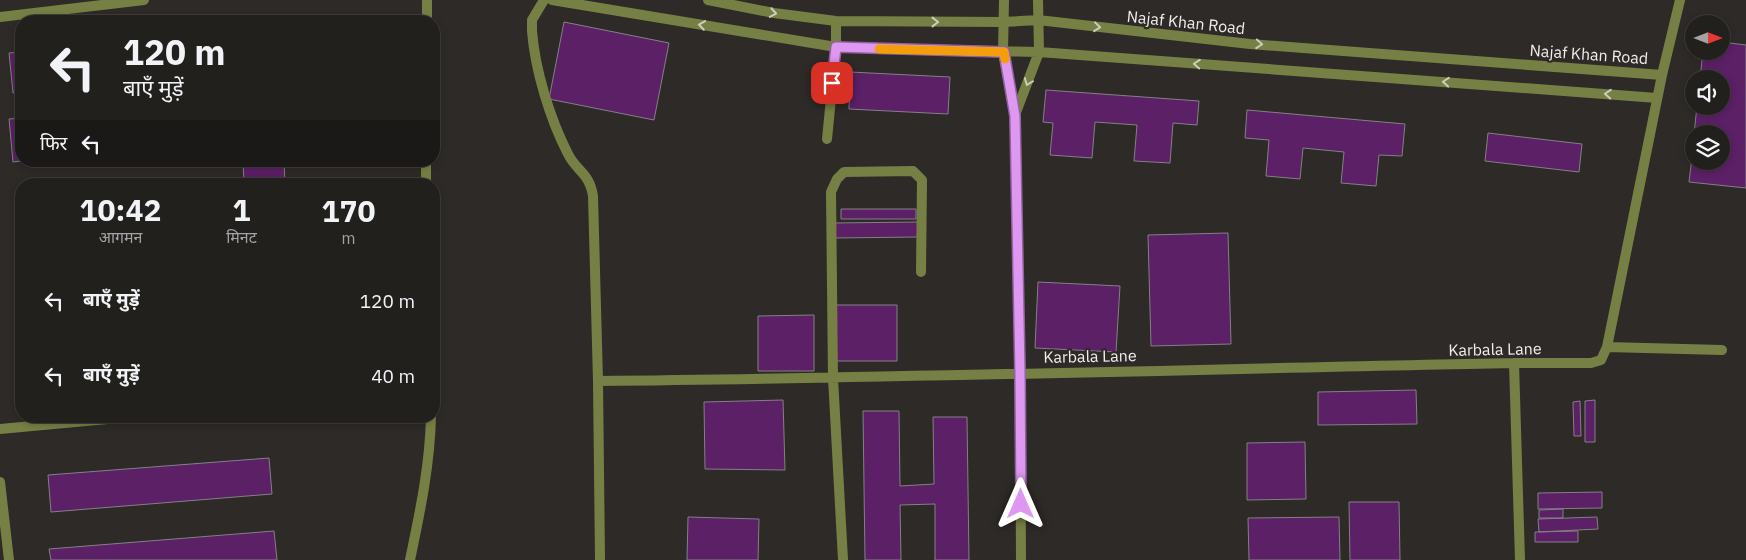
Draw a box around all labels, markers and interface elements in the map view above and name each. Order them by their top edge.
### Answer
street label: Najaf Khan Road [1126,6,1246,38]
one-way arrow [769,7,777,17]
north arrow [1685,15,1730,60]
map controls [1685,15,1730,170]
one-way arrow [932,17,939,27]
one-way arrow [698,20,706,31]
one-way arrow [1093,21,1101,32]
text: 120 m [123,29,226,75]
icon: left [40,35,105,100]
one-way arrow [1255,39,1263,50]
street label: Najaf Khan Road [1529,40,1649,68]
one-way arrow [1193,58,1201,69]
pin [811,62,853,104]
icon: arrive [818,69,846,97]
button: sound [1685,70,1730,115]
text: बाएँ मुड़ें [123,73,184,102]
one-way arrow [1024,77,1034,85]
one-way arrow [1442,77,1450,88]
one-way arrow [1604,89,1612,100]
button: layers [1685,125,1730,170]
icon: left [77,130,105,158]
text: फिर [40,131,67,155]
text: 10:42 [80,190,162,229]
text: 1 [232,190,250,229]
text: 170 [321,191,375,230]
text: आगमन [99,227,142,247]
text: मिनट [226,227,257,247]
text: m [341,228,355,248]
icon: left [40,287,68,315]
text: बाएँ मुड़ें [83,287,140,311]
text: 120 m [360,289,415,313]
street label: Karbala Lane [1448,338,1542,360]
street label: Karbala Lane [1043,345,1137,367]
icon: left [40,362,68,390]
text: बाएँ मुड़ें [83,362,140,386]
text: 40 m [371,364,415,388]
position arrow [994,477,1046,529]

